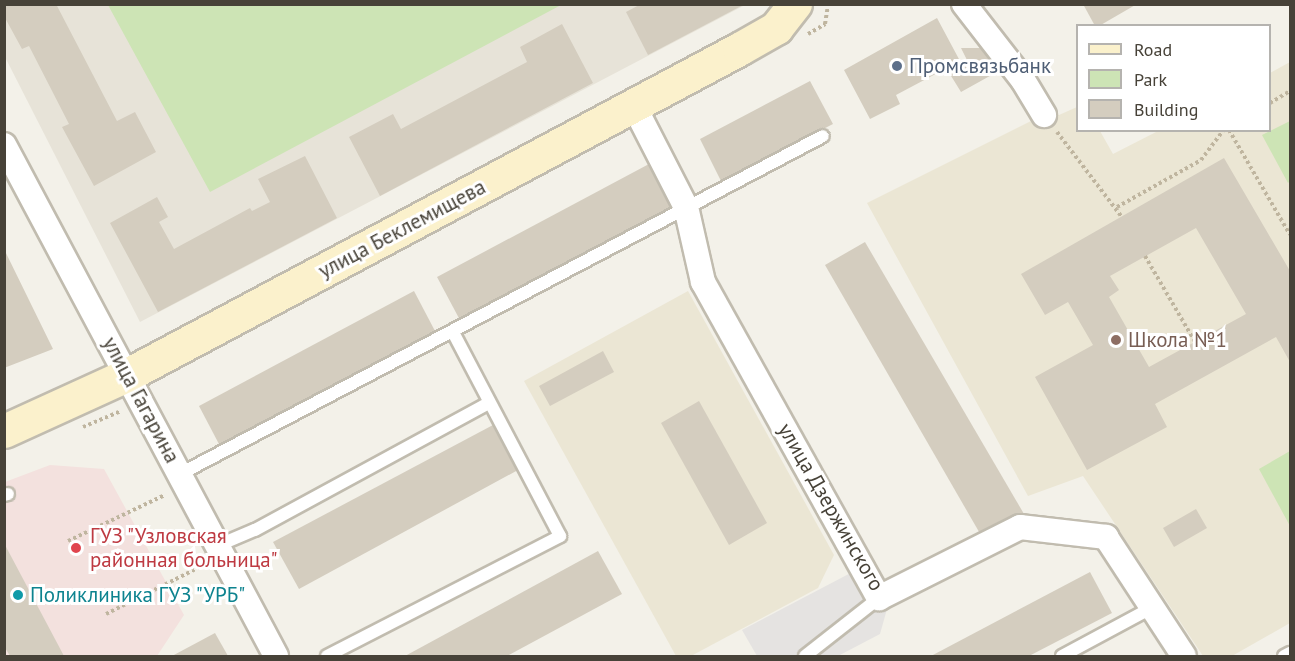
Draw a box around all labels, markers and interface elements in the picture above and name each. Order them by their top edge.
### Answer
legend [1076,24,1271,132]
text: Road [1134,38,1172,61]
place label: Промсвязьбанк [909,53,1051,79]
marker: Промсвязьбанк [890,59,904,73]
text: Park [1134,68,1167,91]
text: Building [1134,98,1198,121]
street label: улица Беклемищева [314,174,490,284]
place label: Школа №1 [1128,327,1227,353]
street label: улица Гагарина [97,333,185,467]
marker: Школа №1 [1109,333,1123,347]
street label: улица Дзержинского [773,418,889,596]
place label: ГУЗ "Узловская районная больница" [90,523,278,573]
marker: ГУЗ "Узловская районная больница" [67,539,85,557]
place label: Поликлиника ГУЗ "УРБ" [30,582,247,608]
marker: Поликлиника ГУЗ "УРБ" [11,588,25,602]

